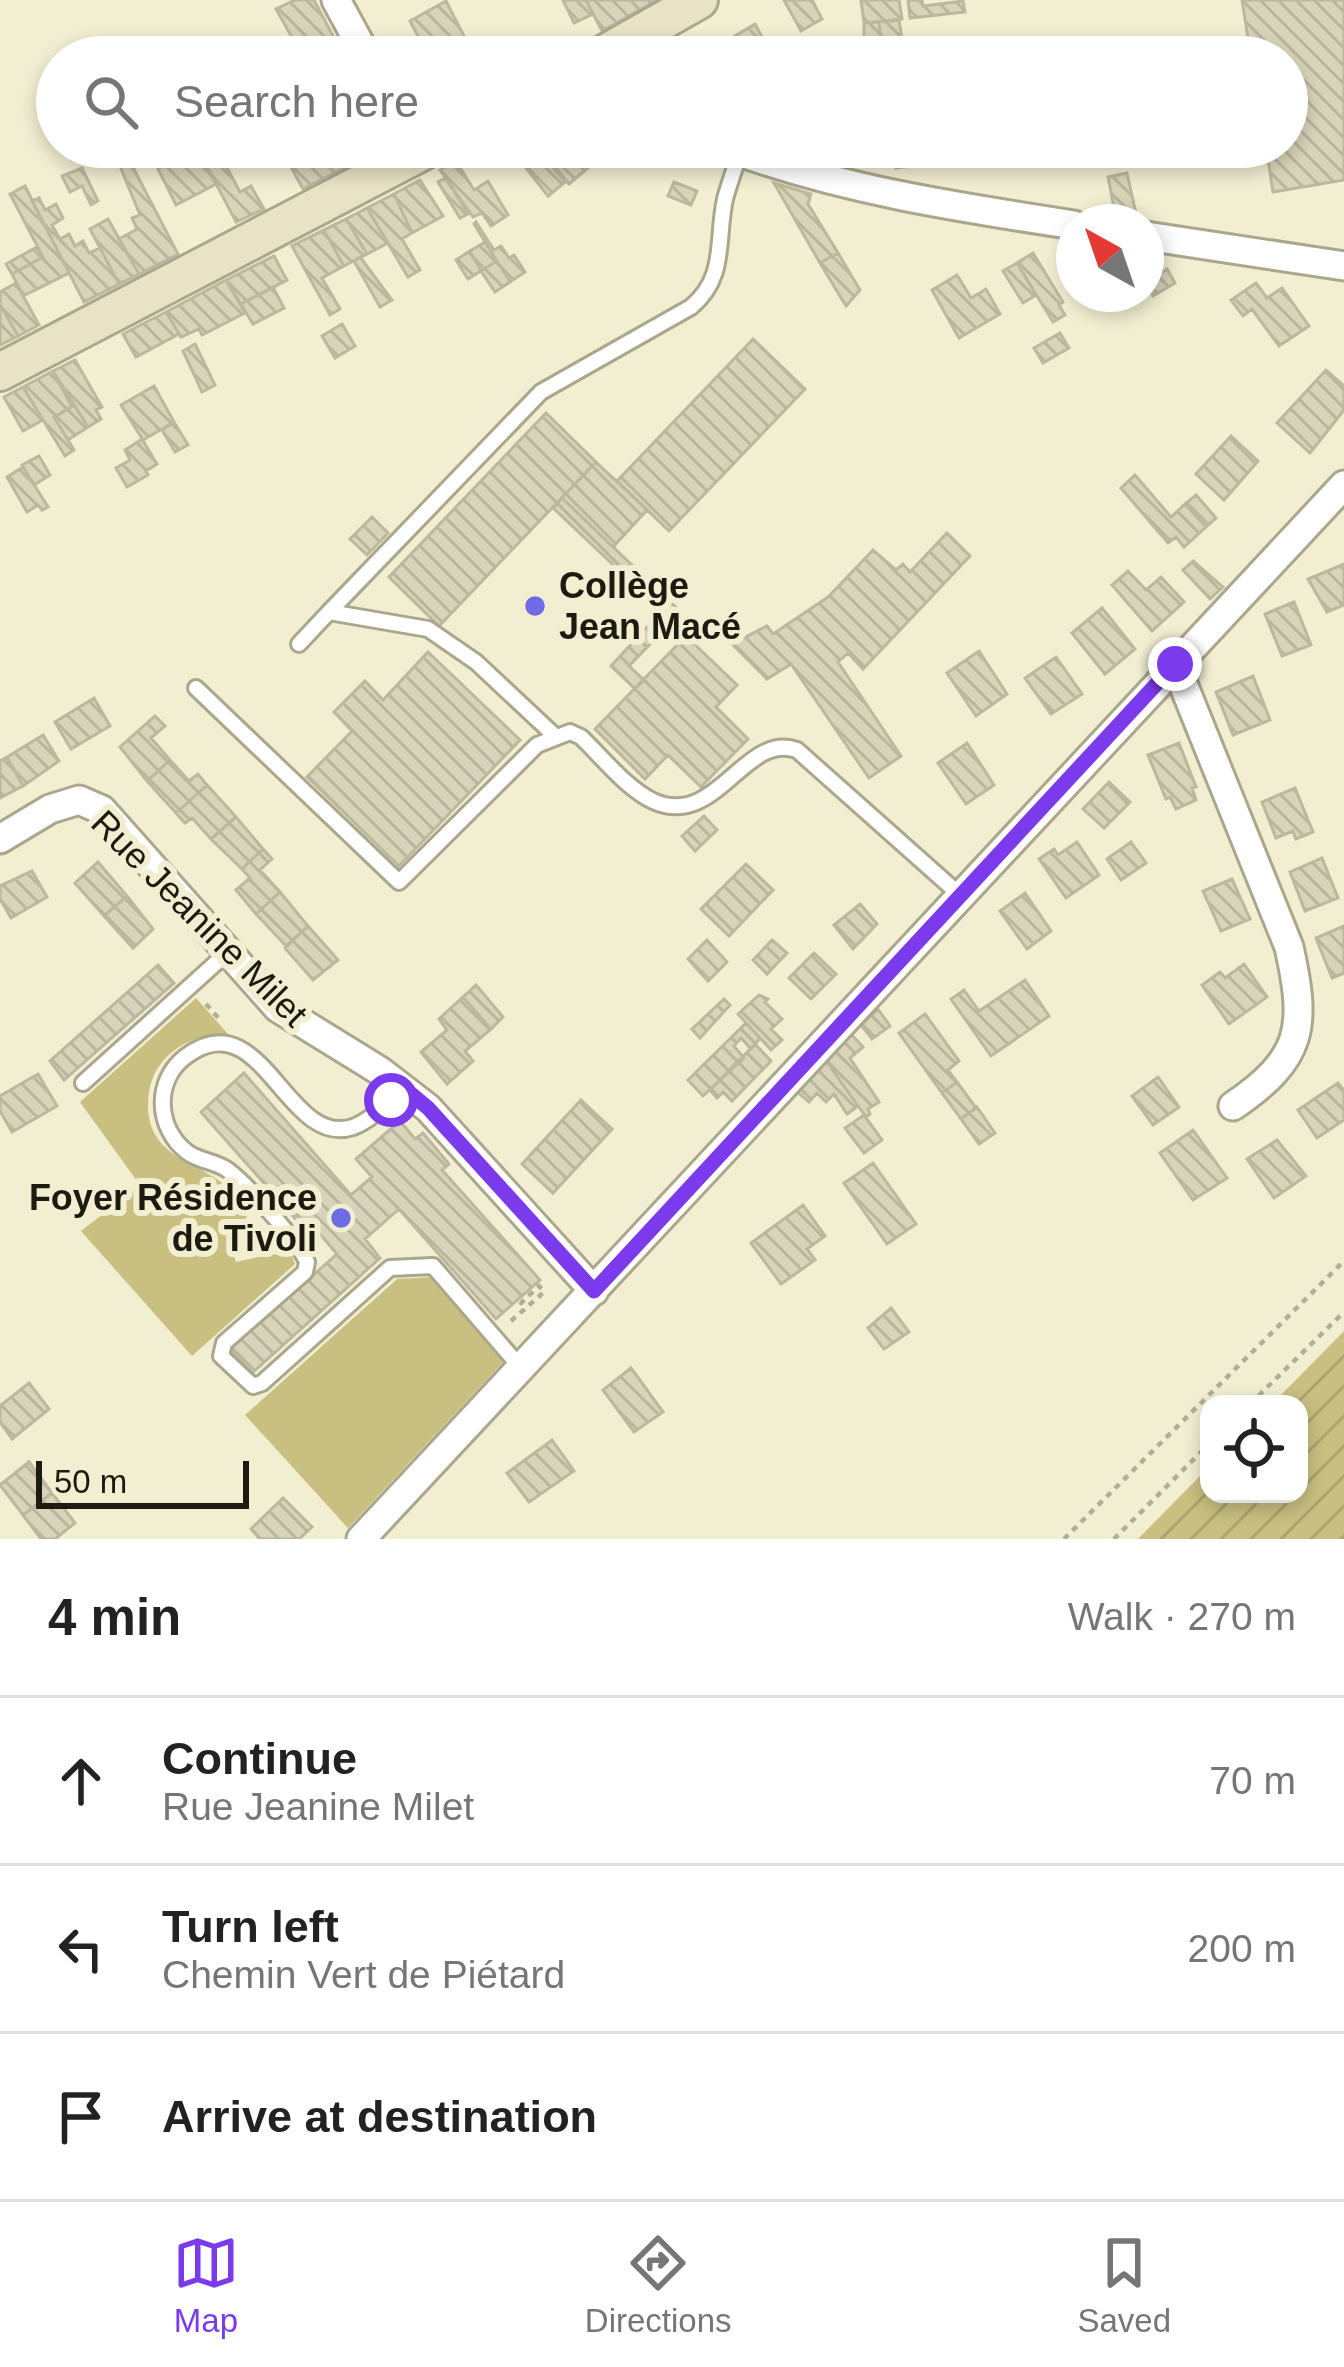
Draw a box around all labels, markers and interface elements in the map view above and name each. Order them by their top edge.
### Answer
search box [36,36,1308,168]
icon: search [78,69,144,135]
text: Search here [174,76,419,127]
north arrow [1056,204,1164,312]
place label: Collège Jean Macé [559,565,741,647]
marker: Collège Jean Macé [522,593,548,619]
route end [1148,637,1202,691]
street label: Rue Jeanine Milet [83,802,316,1035]
route start [364,1073,418,1127]
place label: Foyer Résidence de Tivoli [29,1177,317,1259]
marker: Foyer Résidence de Tivoli [328,1205,354,1231]
map controls [1200,1395,1308,1503]
button: locate [1200,1395,1308,1503]
scale bar [36,1455,249,1508]
text: 50 m [54,1463,127,1500]
text: 4 min [48,1589,181,1646]
text: Walk · 270 m [1068,1595,1296,1638]
text: Continue [162,1733,357,1784]
icon: ahead [48,1748,114,1814]
text: 70 m [1209,1759,1296,1802]
text: Rue Jeanine Milet [162,1785,474,1828]
text: Turn left [162,1901,339,1952]
icon: left [48,1916,114,1982]
text: 200 m [1188,1927,1296,1970]
text: Chemin Vert de Piétard [162,1953,565,1996]
icon: arrive [48,2084,114,2150]
text: Arrive at destination [162,2091,597,2142]
tab: Map [173,2230,239,2340]
tab: Directions [585,2230,732,2340]
tab: Saved [1077,2230,1171,2340]

